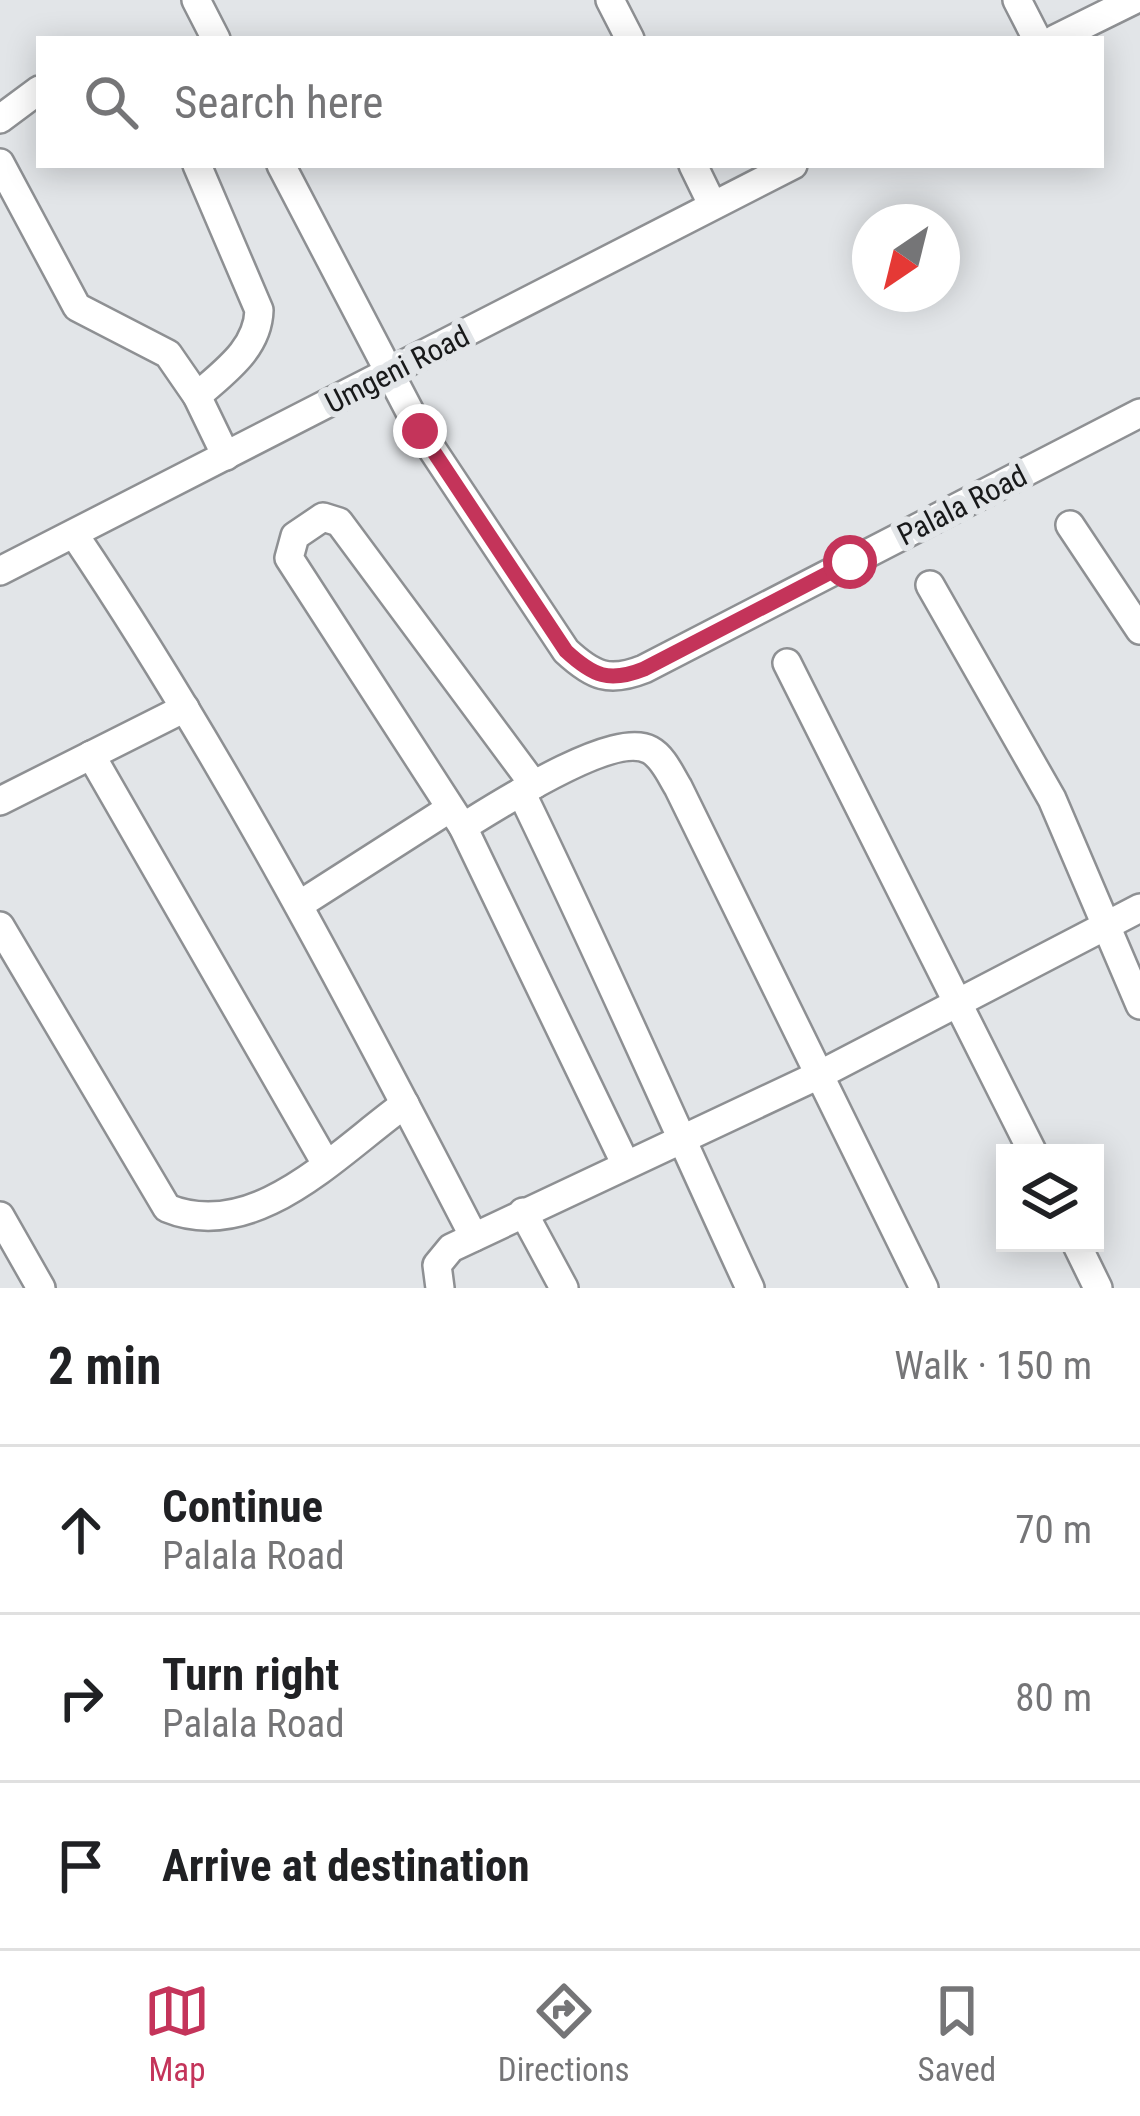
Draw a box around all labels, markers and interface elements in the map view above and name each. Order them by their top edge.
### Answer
search box [36,36,1104,168]
icon: search [78,69,144,135]
text: Search here [174,76,383,129]
north arrow [852,204,960,312]
street label: Umgeni Road [319,318,475,420]
route end [393,404,447,458]
street label: Palala Road [891,458,1033,552]
route start [823,535,877,589]
map controls [996,1144,1104,1252]
button: layers [996,1144,1104,1252]
text: 2 min [48,1337,161,1396]
text: Walk · 150 m [894,1343,1092,1389]
text: Continue [162,1480,323,1533]
icon: ahead [48,1497,114,1563]
text: 70 m [1015,1507,1092,1553]
text: Palala Road [162,1533,345,1579]
text: Turn right [162,1648,339,1701]
icon: right [48,1665,114,1731]
text: 80 m [1015,1675,1092,1721]
text: Palala Road [162,1701,345,1747]
icon: arrive [48,1833,114,1899]
text: Arrive at destination [162,1839,530,1892]
tab: Map [144,1978,210,2089]
tab: Directions [498,1978,630,2089]
tab: Saved [918,1978,996,2089]

